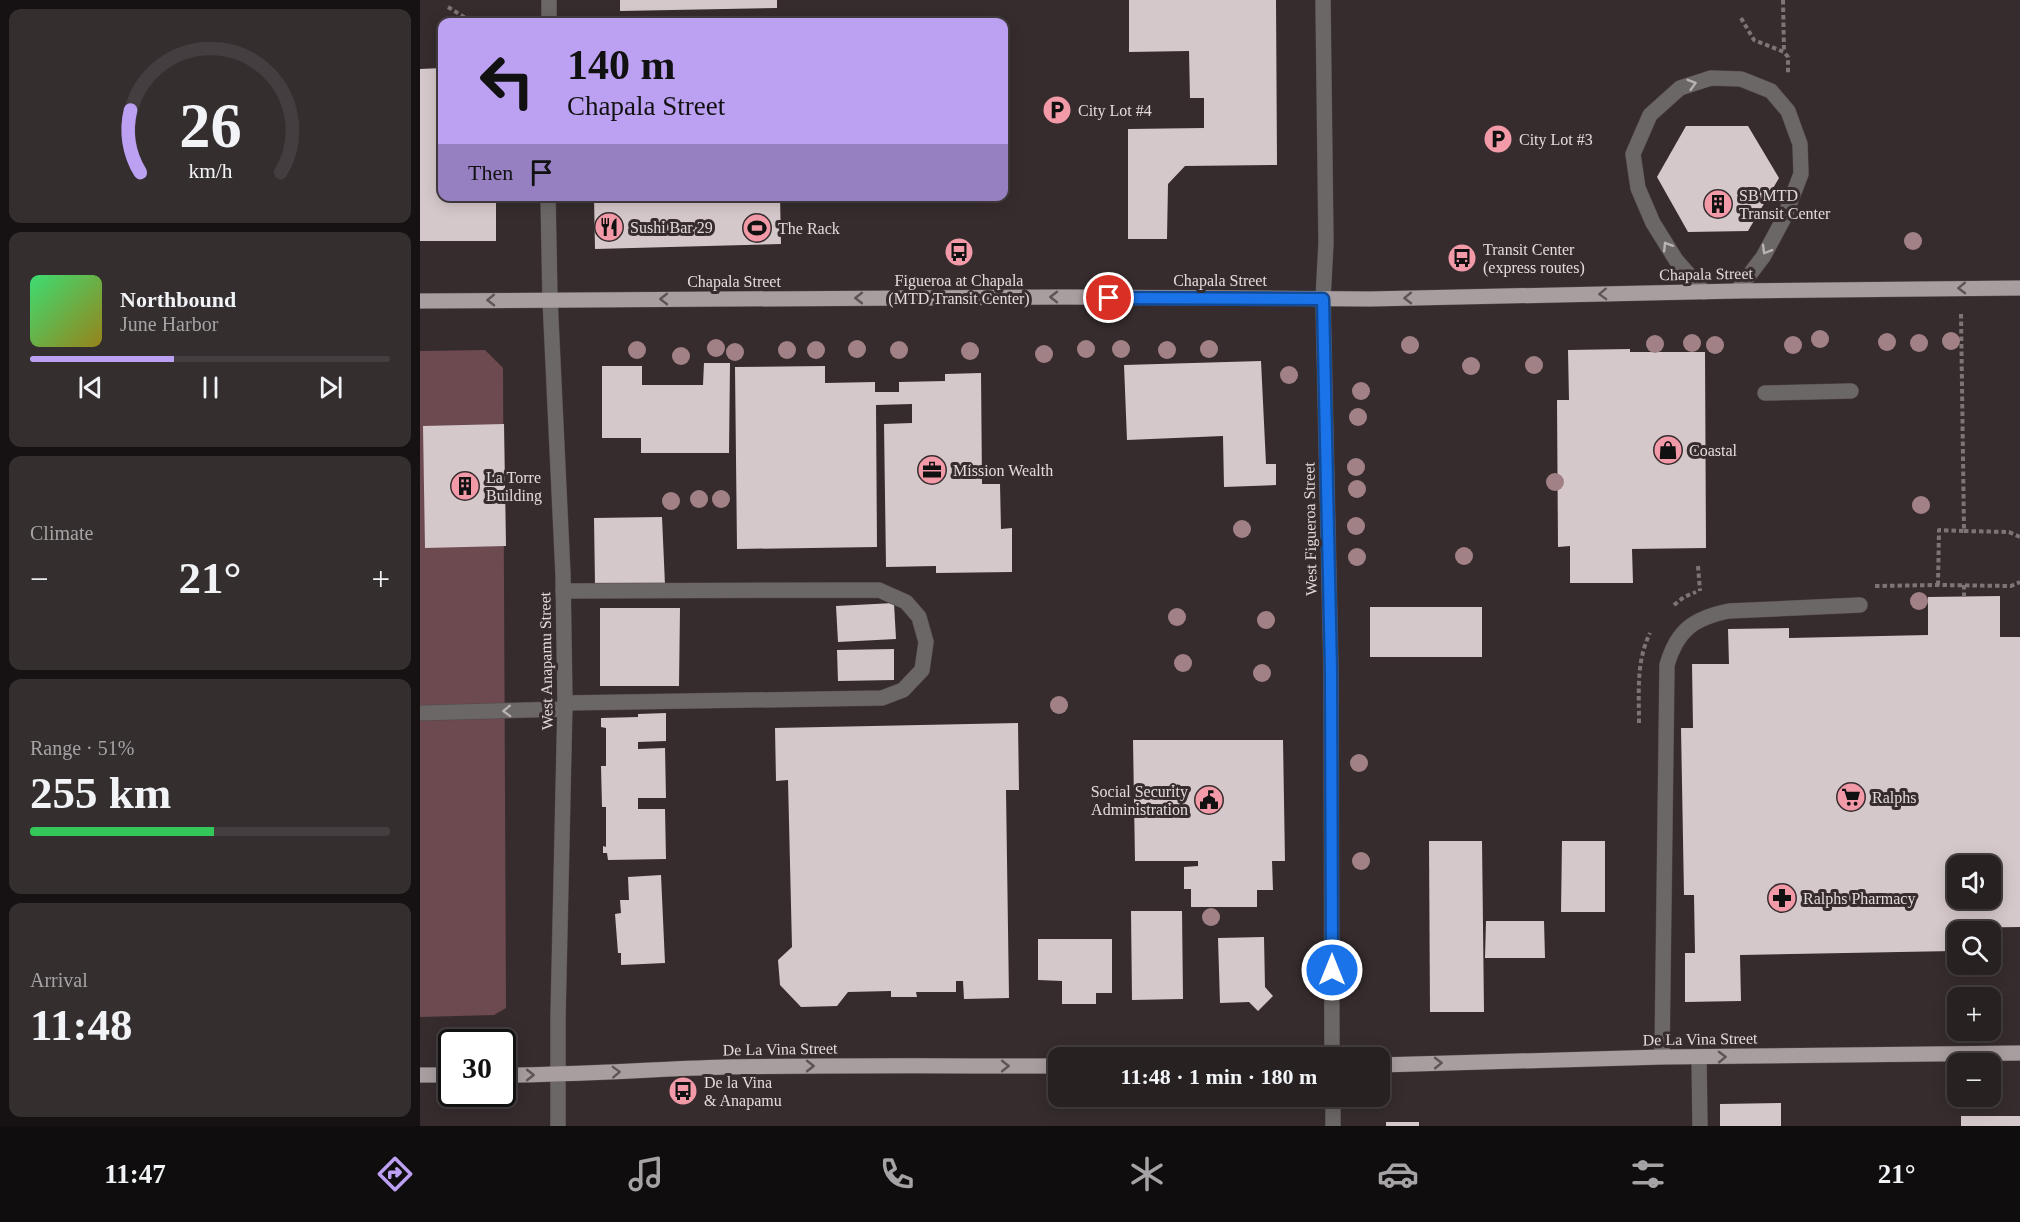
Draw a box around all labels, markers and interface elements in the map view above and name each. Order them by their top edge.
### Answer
icon: left [468,42,546,120]
text: 140 m [567,42,676,88]
one-way arrow [1686,79,1697,91]
text: 26 [179,91,241,160]
text: Chapala Street [567,91,725,121]
parking icon: City Lot #4 [1041,94,1073,126]
place label: City Lot #4 [1078,102,1152,120]
parking icon: City Lot #3 [1482,123,1514,155]
place label: City Lot #3 [1519,131,1593,149]
icon: arrive [525,156,558,189]
text: km/h [188,160,232,184]
text: Then [468,160,513,185]
place label: SB MTD Transit Center [1739,187,1831,222]
building icon: SB MTD Transit Center [1702,188,1734,220]
restaurant icon: Sushi Bar 29 [593,211,625,243]
sports icon: The Rack [741,212,773,244]
place label: Sushi Bar 29 [630,219,713,236]
place label: The Rack [778,220,840,237]
bus stop icon: Figueroa at Chapala (MTD Transit Center) [943,236,975,268]
place label: Transit Center (express routes) [1483,241,1585,277]
bus stop icon: Transit Center (express routes) [1446,242,1478,274]
one-way arrow [1663,242,1675,252]
one-way arrow [1762,244,1774,255]
street label: Chapala Street [1659,265,1754,284]
place label: Figueroa at Chapala (MTD Transit Center) [888,272,1030,308]
pin [1083,272,1134,323]
street label: Chapala Street [1173,272,1267,290]
street label: Chapala Street [687,273,781,291]
icon: arrive [1092,281,1125,314]
one-way arrow [1957,282,1966,295]
text: Northbound [120,287,236,312]
one-way arrow [1599,287,1608,300]
one-way arrow [1050,291,1059,303]
one-way arrow [855,292,864,304]
one-way arrow [1404,292,1413,305]
one-way arrow [660,293,669,305]
one-way arrow [487,294,496,306]
text: June Harbor [120,313,218,335]
icon: previous [74,371,107,404]
icon: pause [194,371,227,404]
icon: next [314,371,347,404]
shop icon: Coastal [1652,434,1684,466]
place label: Coastal [1689,442,1738,459]
office icon: Mission Wealth [916,454,948,486]
street label: West Figueroa Street [1300,461,1321,596]
place label: Mission Wealth [953,462,1053,479]
place label: La Torre Building [486,469,542,505]
building icon: La Torre Building [449,470,481,502]
text: Climate [30,522,93,544]
text: 21° [179,553,242,603]
text: − [30,561,49,597]
text: + [371,561,390,597]
street label: West Anapamu Street [536,591,557,730]
one-way arrow [502,705,511,717]
text: Range · 51% [30,737,134,759]
text: 255 km [30,768,171,818]
supermarket icon: Ralphs [1835,781,1867,813]
place label: Social Security Administration [1091,783,1188,818]
public building icon: Social Security Administration [1193,784,1225,816]
place label: Ralphs [1872,789,1916,807]
map controls [1947,855,2001,1107]
button: sound [1947,855,2001,909]
pharmacy icon: Ralphs Pharmacy [1766,882,1798,914]
place label: Ralphs Pharmacy [1803,890,1915,908]
button: search [1947,921,2001,975]
position arrow [1300,938,1364,1002]
text: Arrival [30,969,88,991]
button: + [1947,987,2001,1041]
text: 11:48 [30,1000,133,1050]
speed limit sign: 30 [438,1029,516,1107]
street label: De La Vina Street [1643,1029,1758,1048]
street label: De La Vina Street [723,1039,838,1058]
one-way arrow [1718,1051,1727,1063]
button: − [1947,1053,2001,1107]
one-way arrow [1434,1057,1443,1070]
one-way arrow [806,1060,815,1072]
one-way arrow [1001,1060,1010,1072]
text: 11:48 · 1 min · 180 m [1121,1064,1317,1089]
one-way arrow [611,1065,620,1078]
one-way arrow [525,1069,534,1081]
place label: De la Vina & Anapamu [704,1074,782,1110]
bus stop icon: De la Vina & Anapamu [667,1075,699,1107]
icon: directions [374,1153,416,1195]
icon: music [625,1153,667,1195]
icon: phone [876,1153,918,1195]
icon: climate [1126,1153,1168,1195]
icon: car [1377,1153,1419,1195]
icon: filters [1627,1153,1669,1195]
text: 11:47 [104,1159,166,1189]
text: 21° [1878,1159,1916,1189]

